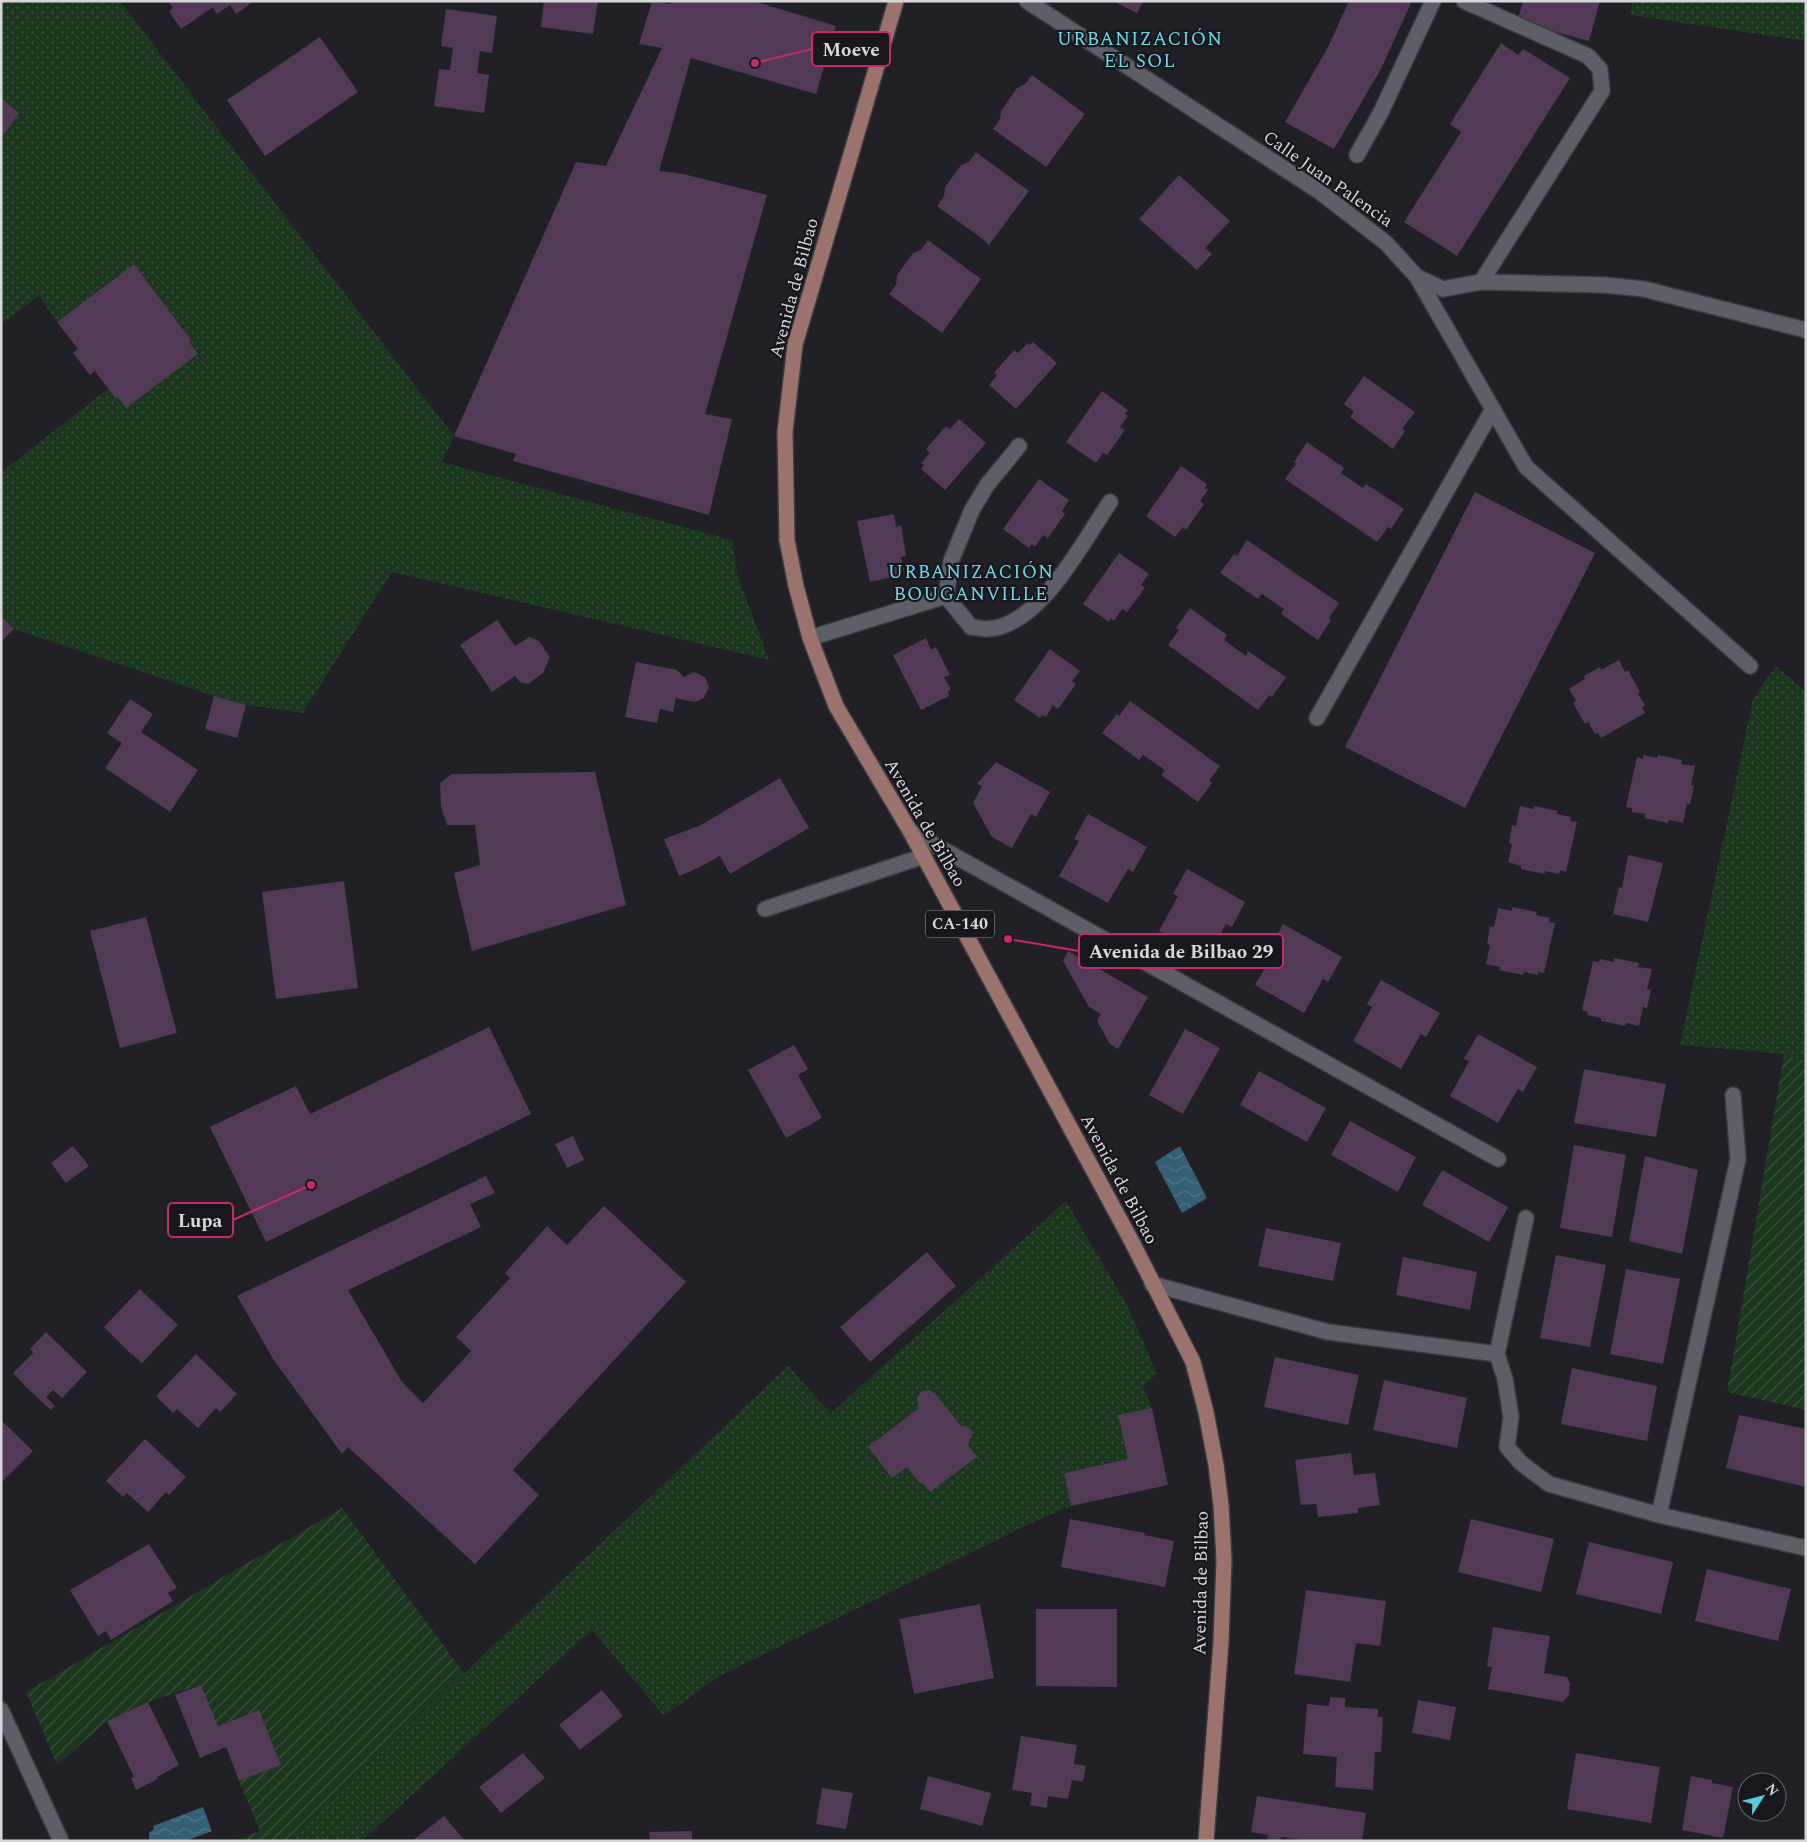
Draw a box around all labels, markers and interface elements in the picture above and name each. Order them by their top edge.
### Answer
district label: URBANIZACIÓN EL SOL [1057,25,1223,76]
callout: Moeve [812,32,890,66]
text: Moeve [822,36,880,65]
street label: Calle Juan Palencia [1257,124,1399,234]
street label: Avenida de Bilbao [762,215,826,361]
district label: URBANIZACIÓN BOUGANVILLE [888,558,1054,609]
street label: Avenida de Bilbao [877,754,973,892]
road number: CA-140 [926,911,994,938]
callout: Avenida de Bilbao 29 [1079,934,1283,968]
text: Avenida de Bilbao 29 [1089,938,1274,967]
street label: Avenida de Bilbao [1073,1109,1165,1249]
callout: Lupa [168,1203,233,1237]
text: Lupa [178,1207,222,1236]
street label: Avenida de Bilbao [1186,1511,1216,1655]
north arrow [1737,1772,1787,1822]
text: N [1760,1779,1784,1800]

